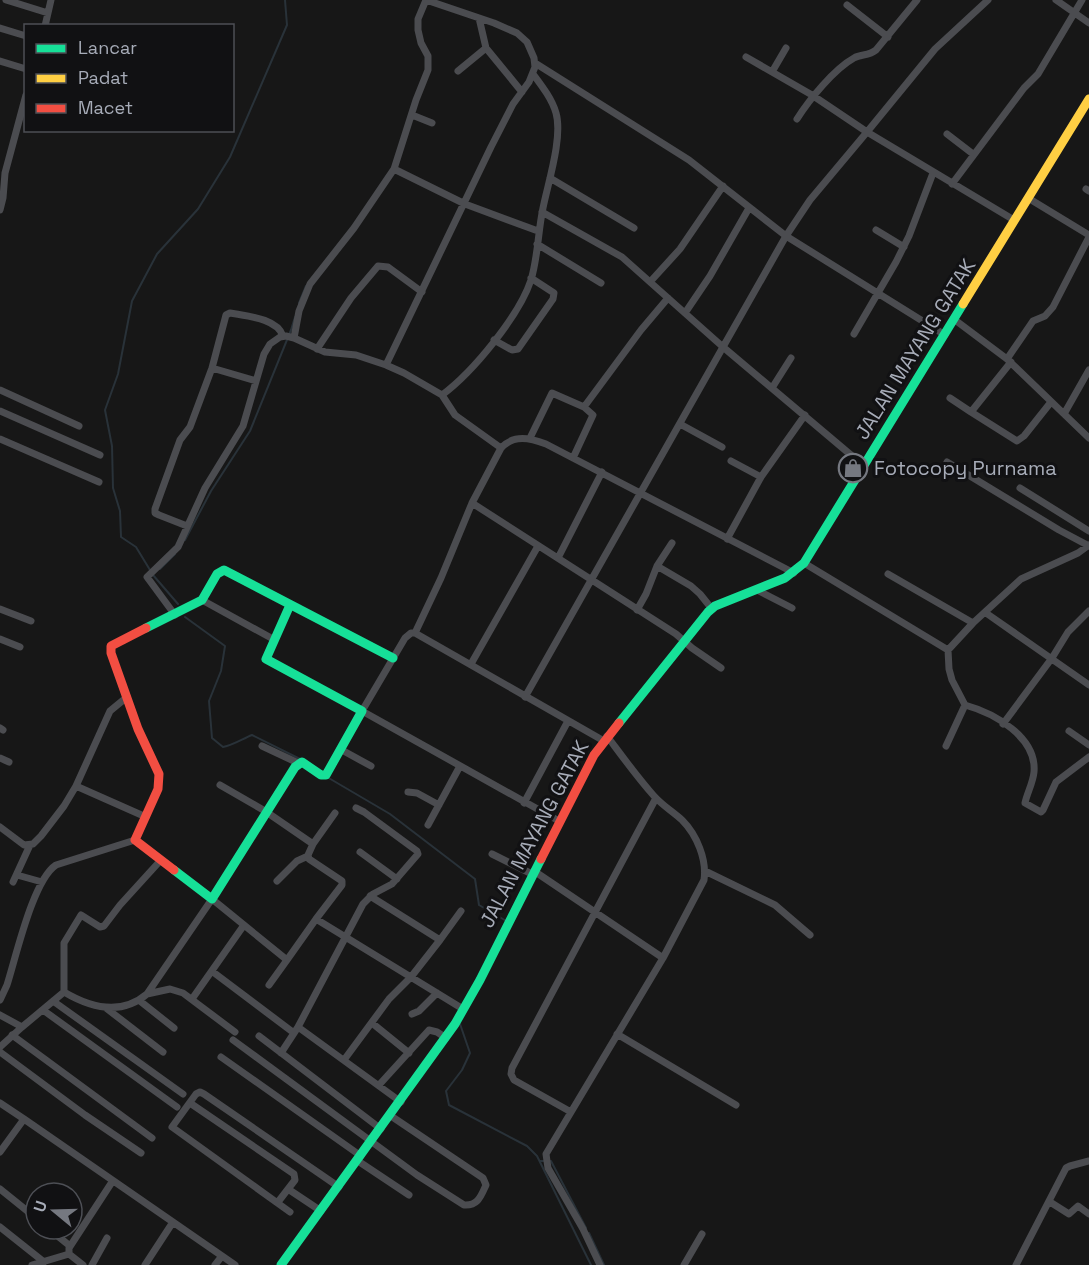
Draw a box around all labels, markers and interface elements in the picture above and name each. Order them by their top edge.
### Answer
legend [24,24,234,132]
text: Lancar [78,36,137,59]
text: Padat [78,66,128,89]
text: Macet [78,96,133,119]
street label: JALAN MAYANG GATAK [849,254,981,444]
shop icon: Fotocopy Purnama [837,452,869,484]
place label: Fotocopy Purnama [874,455,1057,481]
street label: JALAN MAYANG GATAK [474,736,594,932]
north arrow [24,1181,84,1241]
text: U [29,1198,52,1215]

